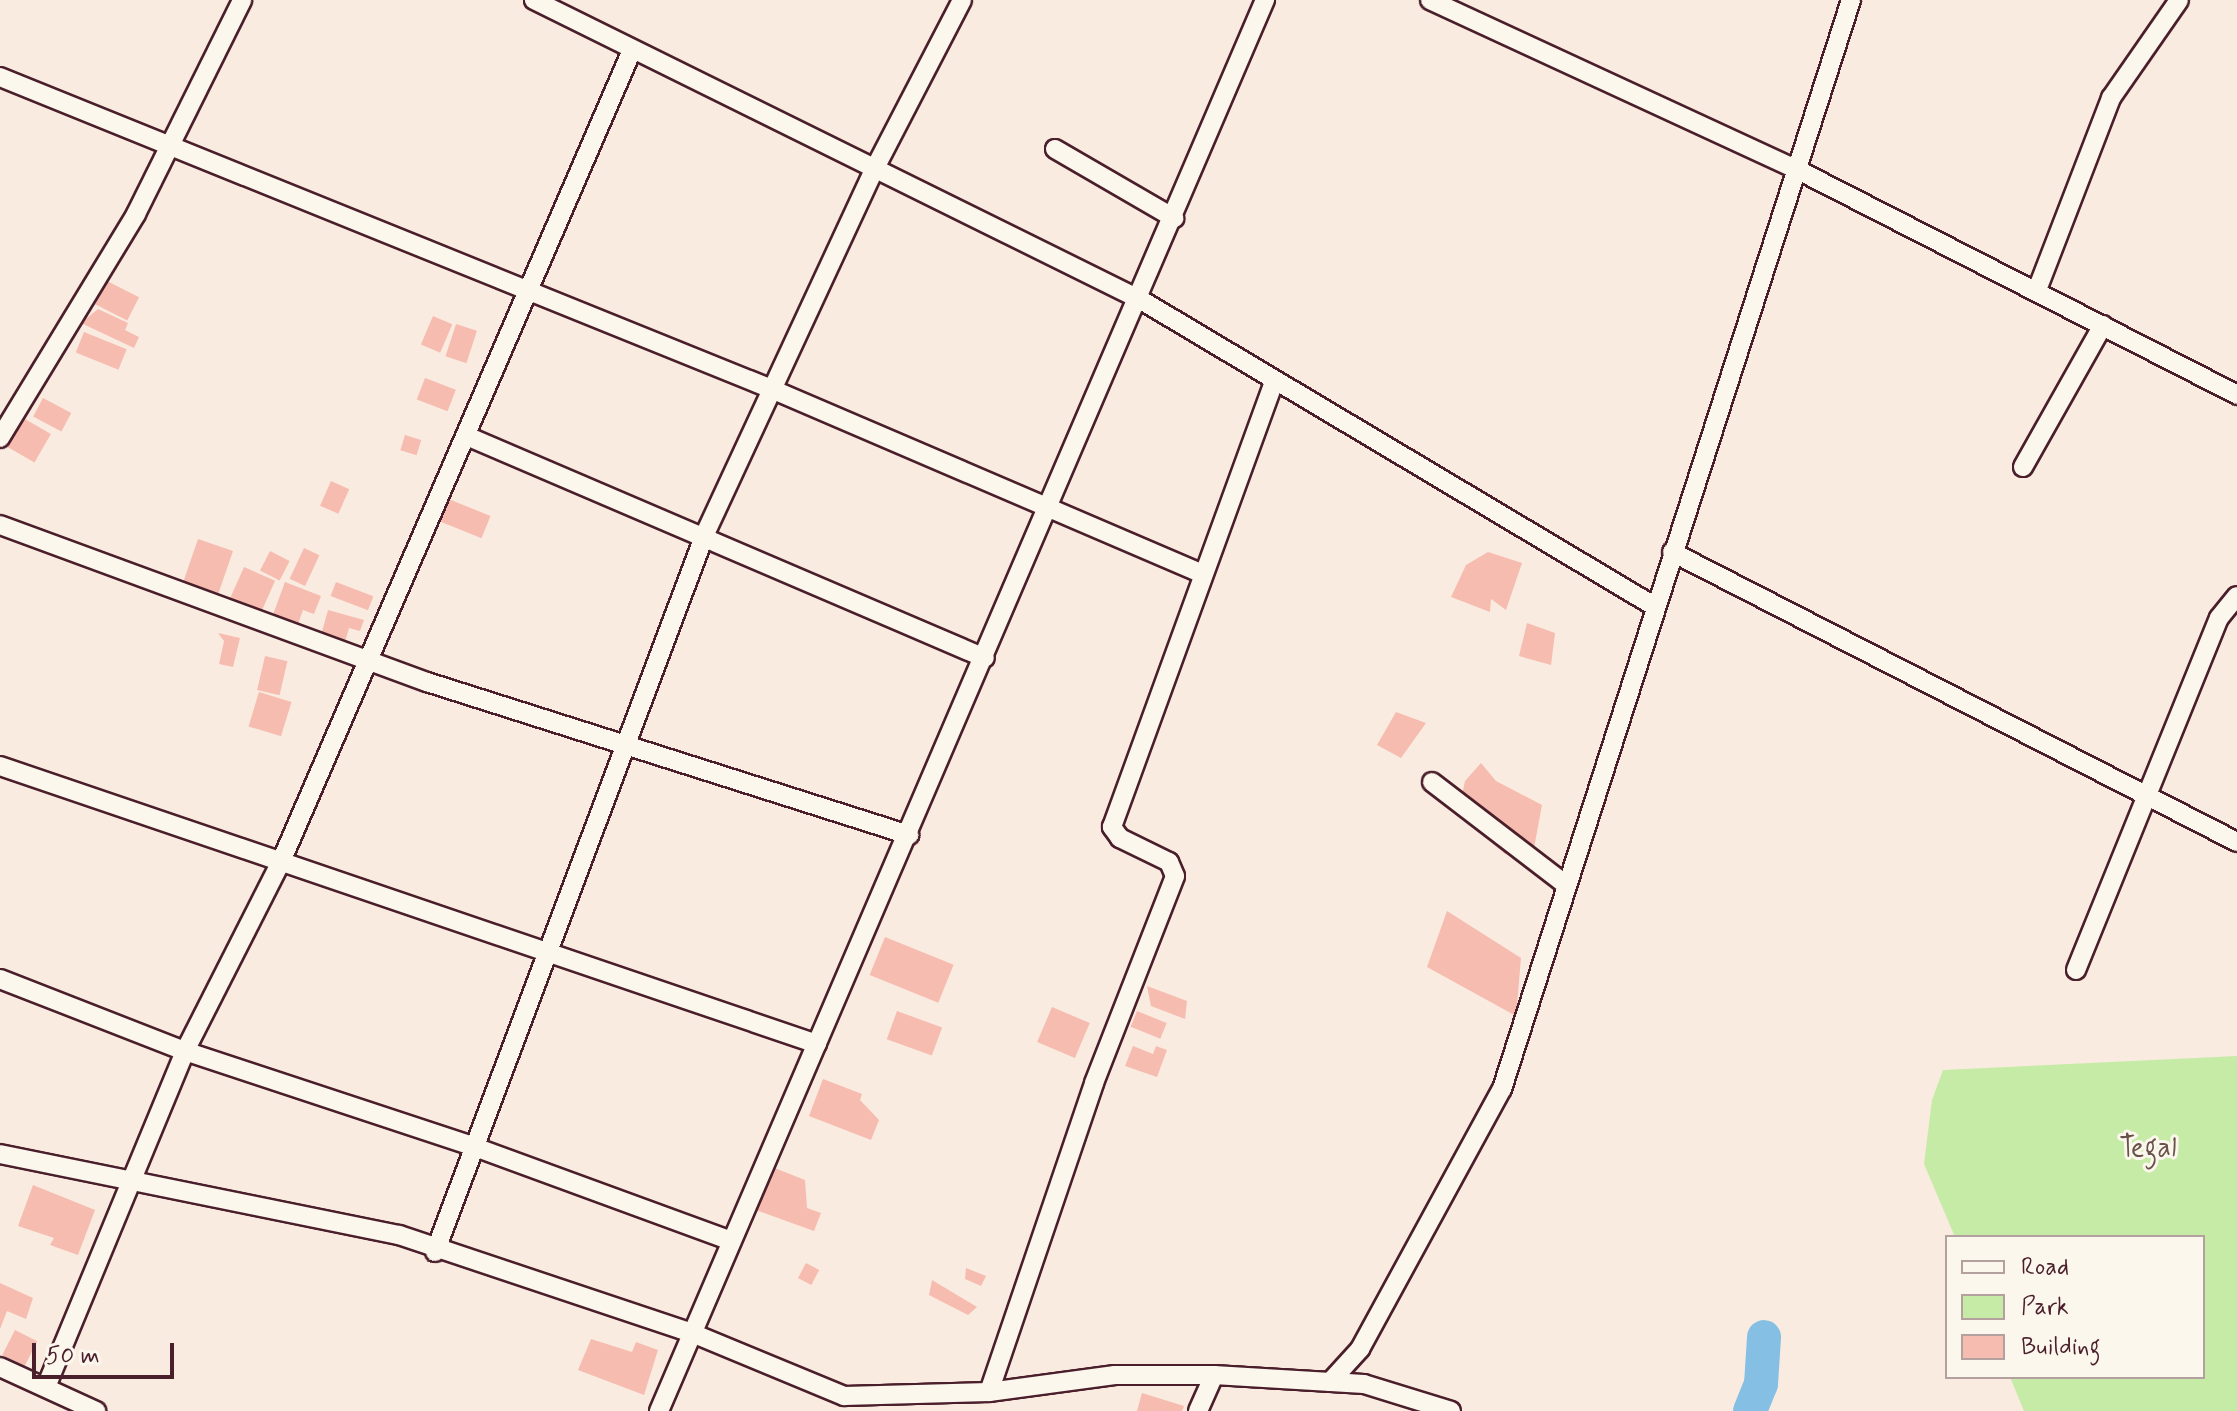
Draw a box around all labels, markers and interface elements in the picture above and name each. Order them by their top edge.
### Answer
park label: Tegal [2119,1132,2177,1166]
legend [1945,1235,2205,1379]
text: Road [2021,1252,2069,1283]
text: Park [2021,1292,2069,1323]
scale bar [36,1327,178,1377]
text: Building [2021,1332,2101,1363]
text: 50 m [46,1341,100,1372]

